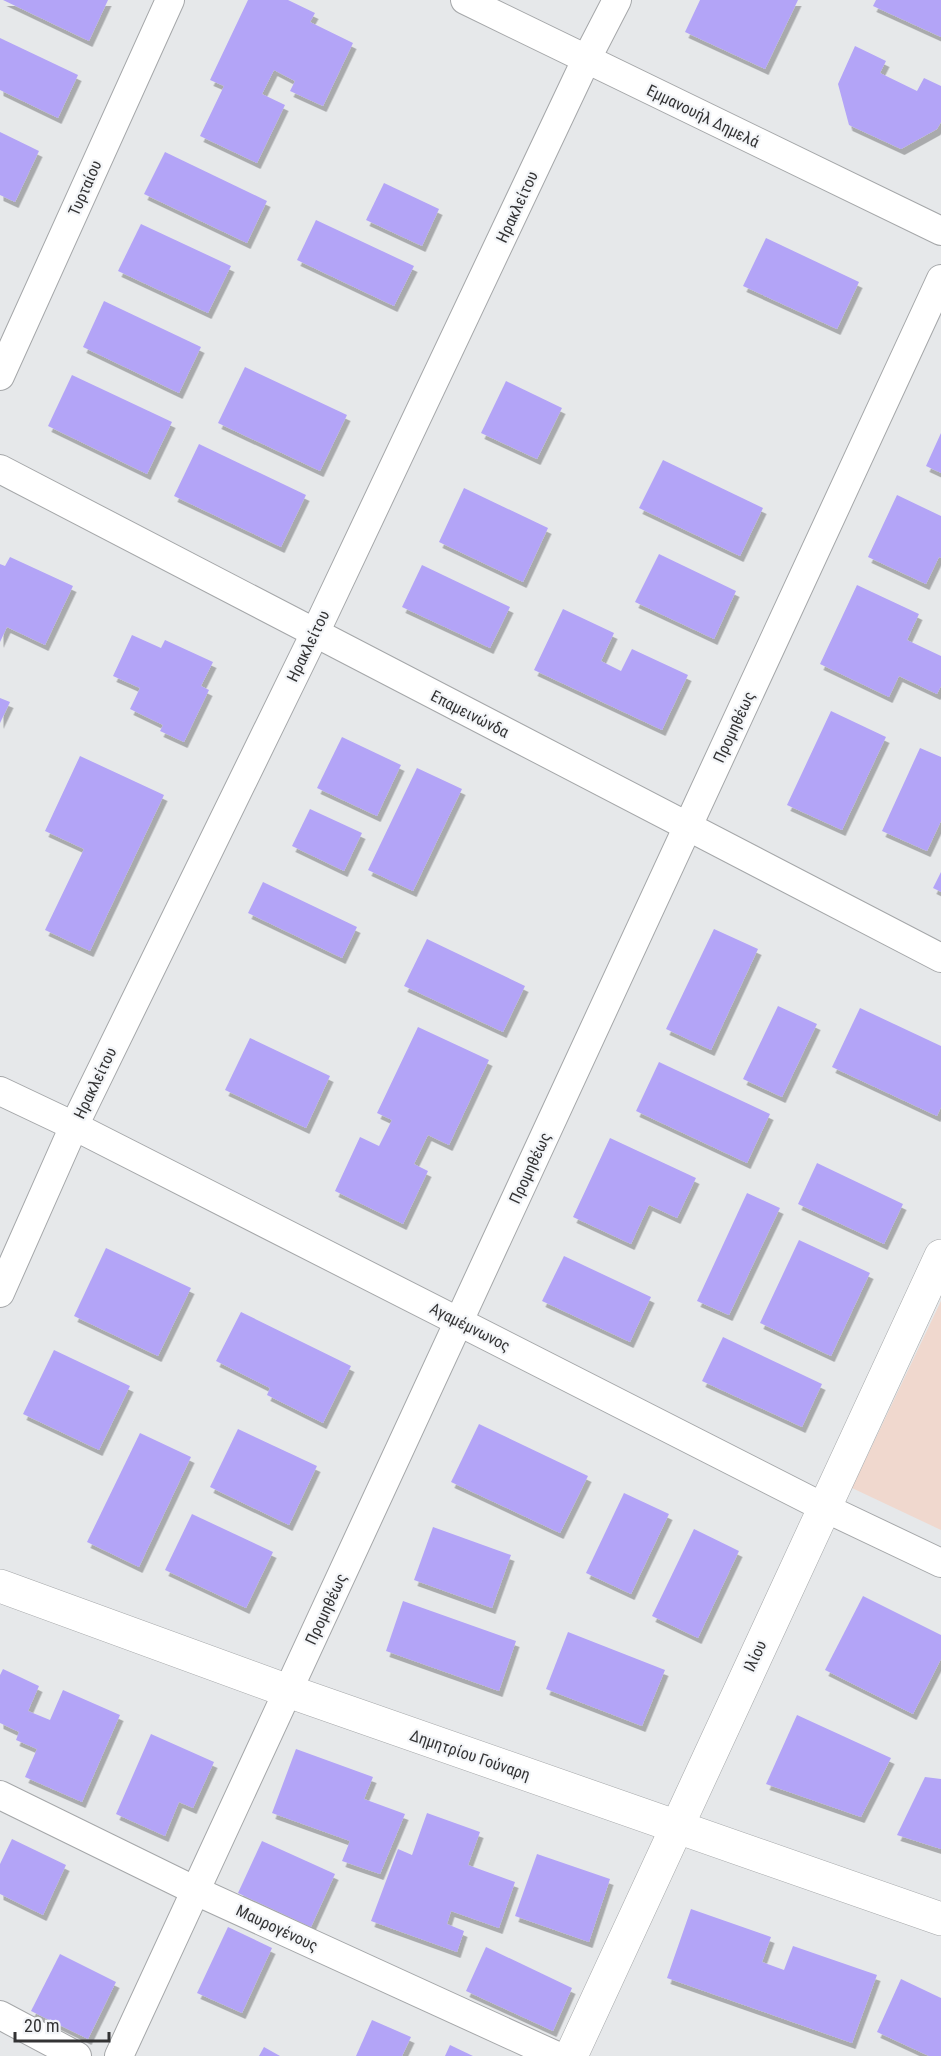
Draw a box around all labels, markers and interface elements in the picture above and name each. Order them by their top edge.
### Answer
street label: Εμμανουήλ Δημελά [644,81,762,151]
street label: Τυρταίου [64,157,106,219]
street label: Ηρακλείτου [492,168,542,246]
street label: Ηρακλείτου [283,607,333,685]
street label: Επαμεινώνδα [428,686,512,742]
street label: Προμηθέως [709,688,759,766]
street label: Ηρακλείτου [70,1044,120,1122]
street label: Προμηθέως [505,1129,555,1207]
street label: Αγαμέμνωνος [427,1299,513,1355]
street label: Προμηθέως [301,1570,351,1648]
street label: Ιλίου [740,1637,770,1675]
street label: Δημητρίου Γούναρη [407,1726,533,1784]
street label: Μαυρογένους [233,1901,321,1955]
scale bar [15,2005,110,2043]
text: 20 m [24,2015,59,2036]

